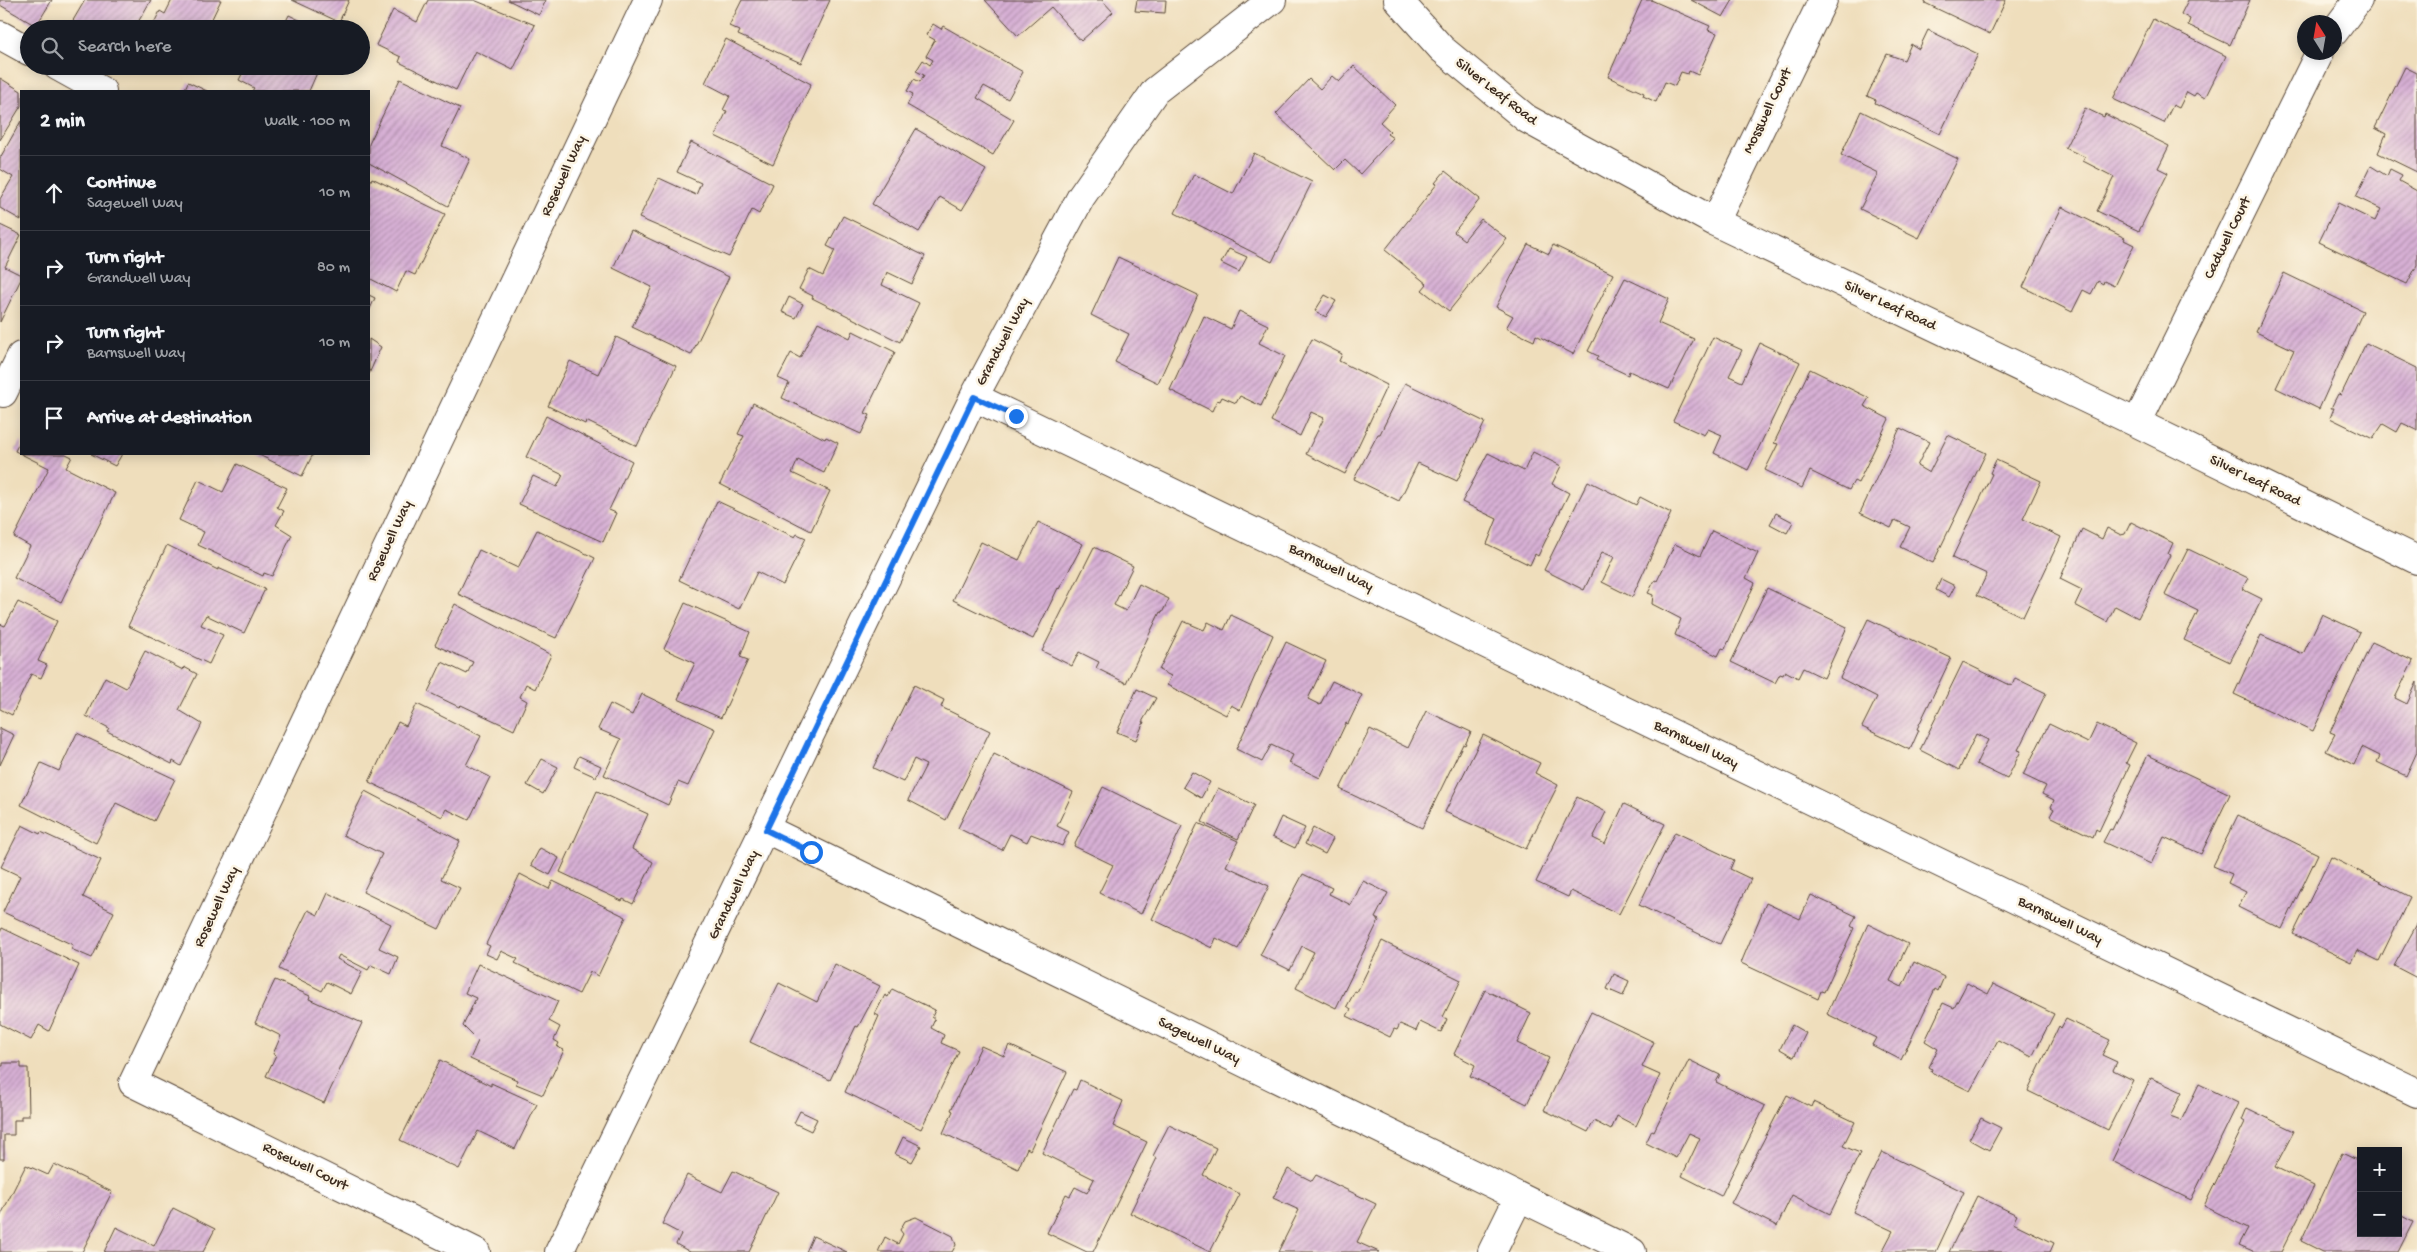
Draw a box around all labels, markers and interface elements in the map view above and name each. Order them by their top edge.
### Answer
north arrow [2297,15,2342,60]
search box [20,20,370,75]
icon: search [38,34,66,62]
text: Search here [78,36,172,59]
street label: Silver Leaf Road [1451,54,1542,130]
street label: Mosswell Court [1739,64,1797,157]
text: 2 min [40,110,85,135]
text: Walk · 100 m [264,113,350,132]
street label: Rosewell Way [537,132,591,219]
text: Continue [87,172,156,195]
icon: ahead [40,179,68,207]
text: 10 m [319,184,350,203]
street label: Cadwell Court [2200,192,2256,282]
text: Sagewell Way [87,195,183,214]
text: Turn right [87,247,163,270]
icon: right [40,254,68,282]
text: 80 m [317,259,350,278]
text: Grandwell Way [87,270,190,289]
street label: Silver Leaf Road [1841,277,1940,336]
street label: Grandwell Way [972,294,1034,389]
text: Turn right [87,322,163,345]
icon: right [40,329,68,357]
text: 10 m [319,334,350,353]
text: Barnswell Way [87,345,185,364]
icon: arrive [40,404,68,432]
route end [1005,405,1028,428]
text: Arrive at destination [87,407,251,430]
street label: Silver Leaf Road [2206,451,2305,511]
street label: Rosewell Way [363,497,417,584]
street label: Barnswell Way [1285,539,1377,597]
street label: Barnswell Way [1650,716,1742,774]
route start [800,841,823,864]
street label: Grandwell Way [705,847,764,943]
street label: Rosewell Way [190,863,244,950]
street label: Barnswell Way [2014,892,2106,950]
street label: Sagewell Way [1155,1013,1244,1069]
street label: Rosewell Court [259,1139,352,1196]
map controls [2357,1147,2402,1237]
button: + [2357,1147,2402,1192]
button: − [2357,1192,2402,1237]

